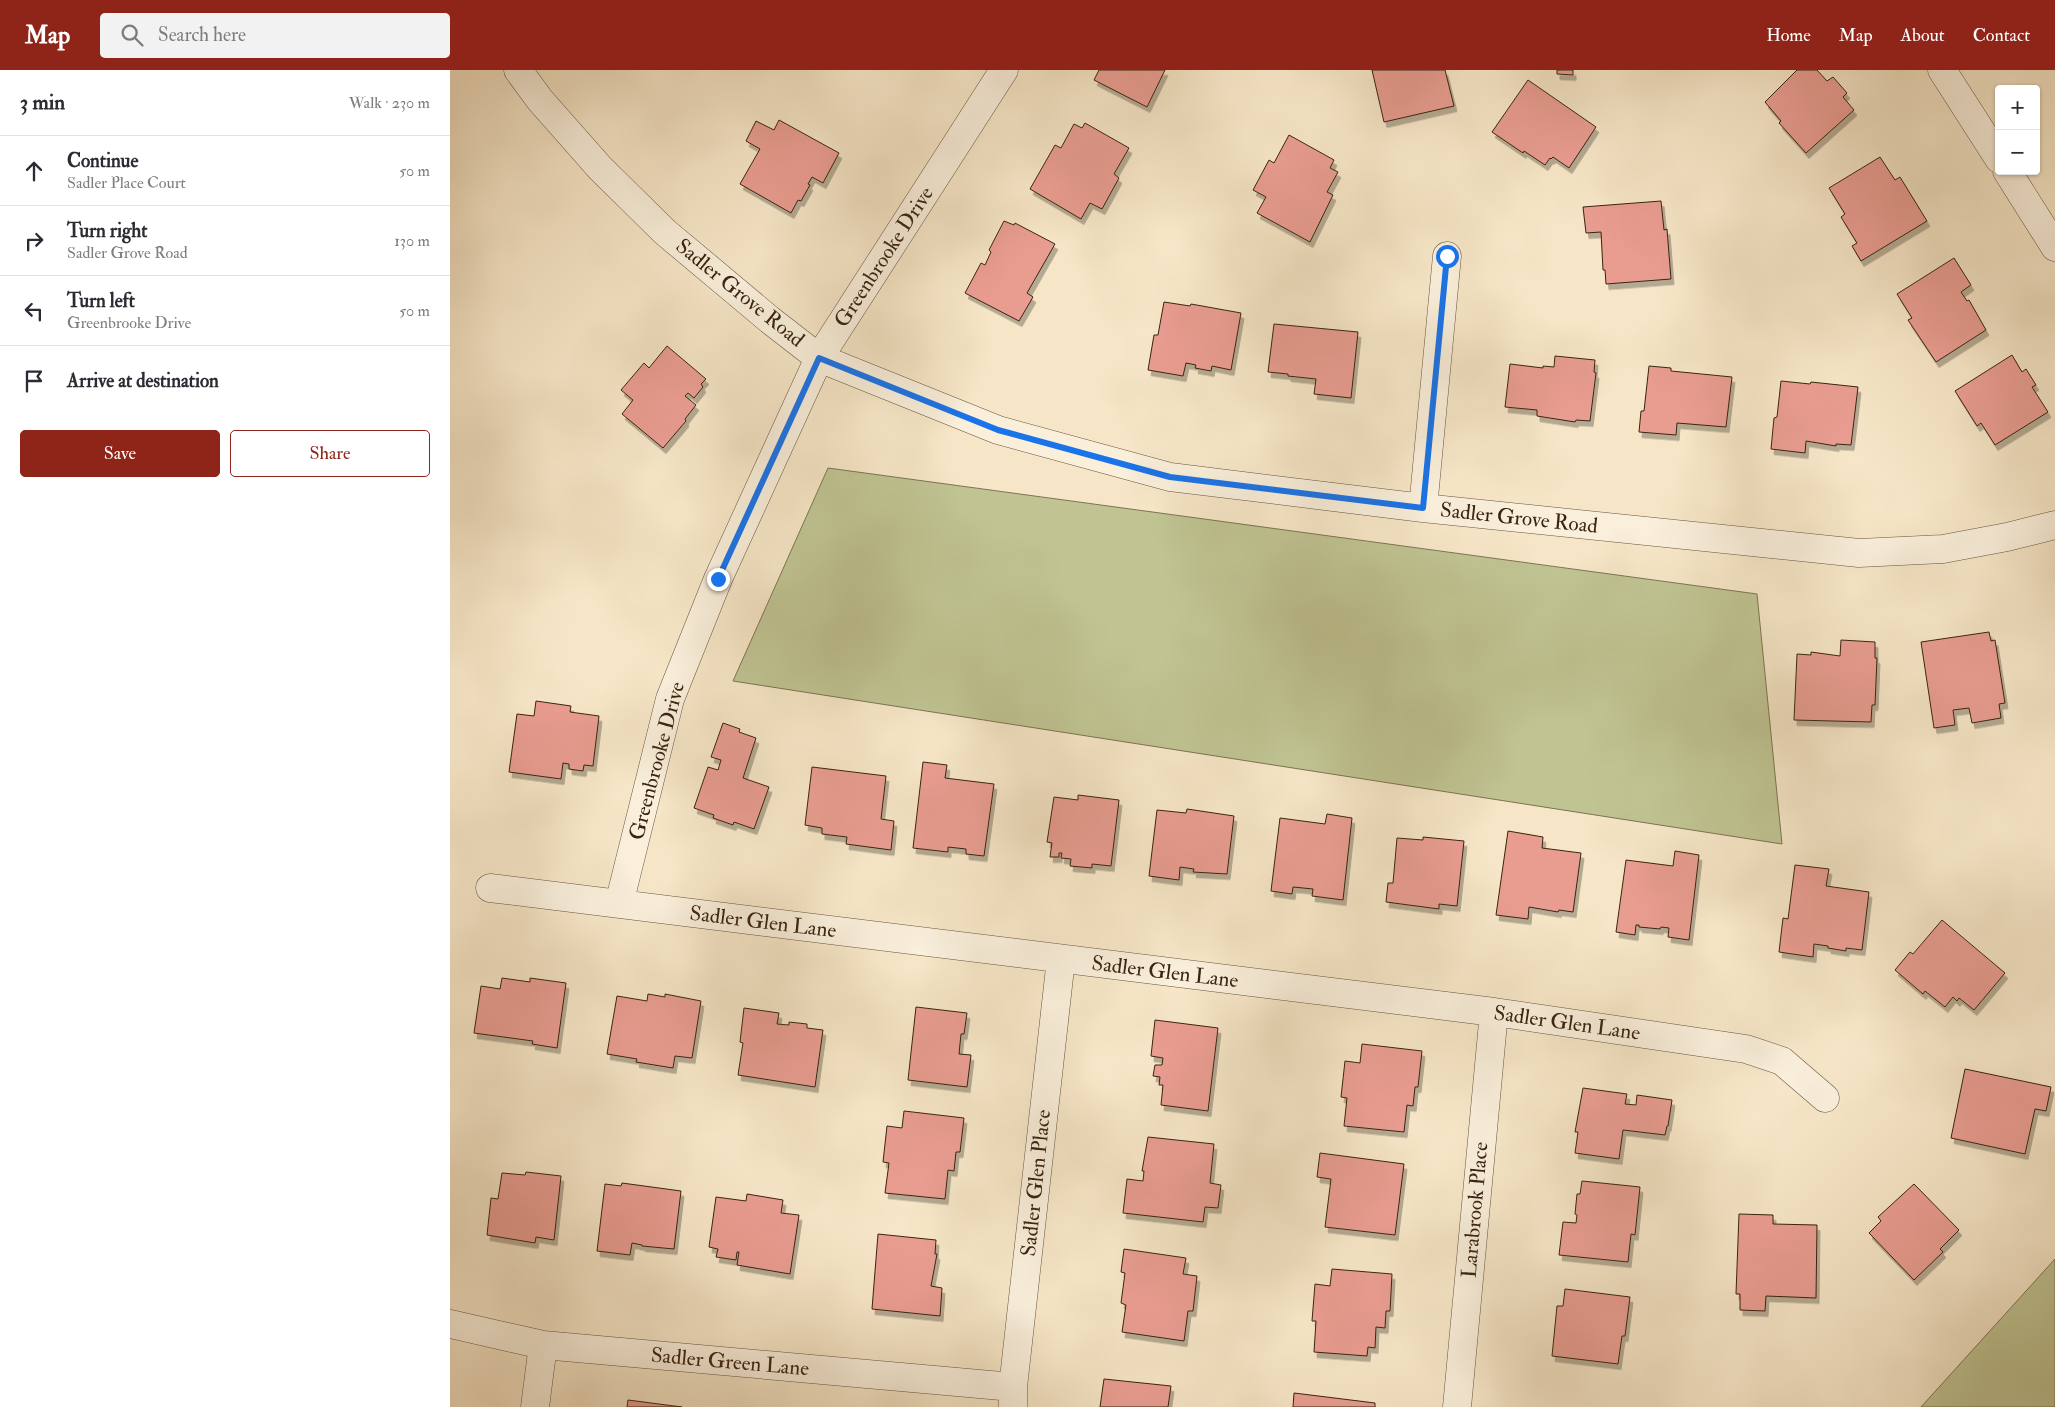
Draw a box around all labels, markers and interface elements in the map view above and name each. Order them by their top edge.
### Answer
search box [100,13,450,58]
text: Map [25,20,70,51]
icon: search [118,21,146,49]
text: Search here [158,23,246,47]
text: Home [1766,24,1811,47]
text: Map [1839,24,1873,47]
text: About [1901,24,1945,47]
text: Contact [1973,24,2030,47]
map controls [1995,85,2040,175]
button: + [1995,85,2040,130]
text: 3 min [20,89,65,116]
text: Walk · 230 m [349,93,430,113]
button: − [1995,130,2040,175]
text: Continue [67,149,138,173]
icon: ahead [20,157,48,185]
text: 50 m [399,161,430,181]
text: Sadler Place Court [67,173,186,193]
street label: Greenbrooke Drive [828,181,940,333]
text: Turn right [67,219,147,243]
icon: right [20,227,48,255]
text: 130 m [394,231,430,251]
street label: Sadler Grove Road [670,233,811,354]
text: Sadler Grove Road [67,243,188,263]
route start [1436,245,1459,268]
text: Turn left [67,289,135,313]
icon: left [20,297,48,325]
text: 50 m [399,301,430,321]
text: Greenbrooke Drive [67,313,191,333]
icon: arrive [20,367,48,395]
text: Arrive at destination [67,369,219,393]
button: Save [20,430,220,477]
button: Share [230,430,430,477]
street label: Sadler Grove Road [1439,496,1600,540]
route end [707,568,730,591]
street label: Greenbrooke Drive [623,679,691,843]
street label: Sadler Glen Lane [688,900,838,944]
street label: Sadler Glen Lane [1090,950,1240,994]
street label: Sadler Glen Lane [1492,999,1642,1047]
street label: Sadler Glen Place [1015,1108,1057,1258]
street label: Larabrook Place [1456,1141,1494,1279]
street label: Sadler Green Lane [650,1342,810,1382]

